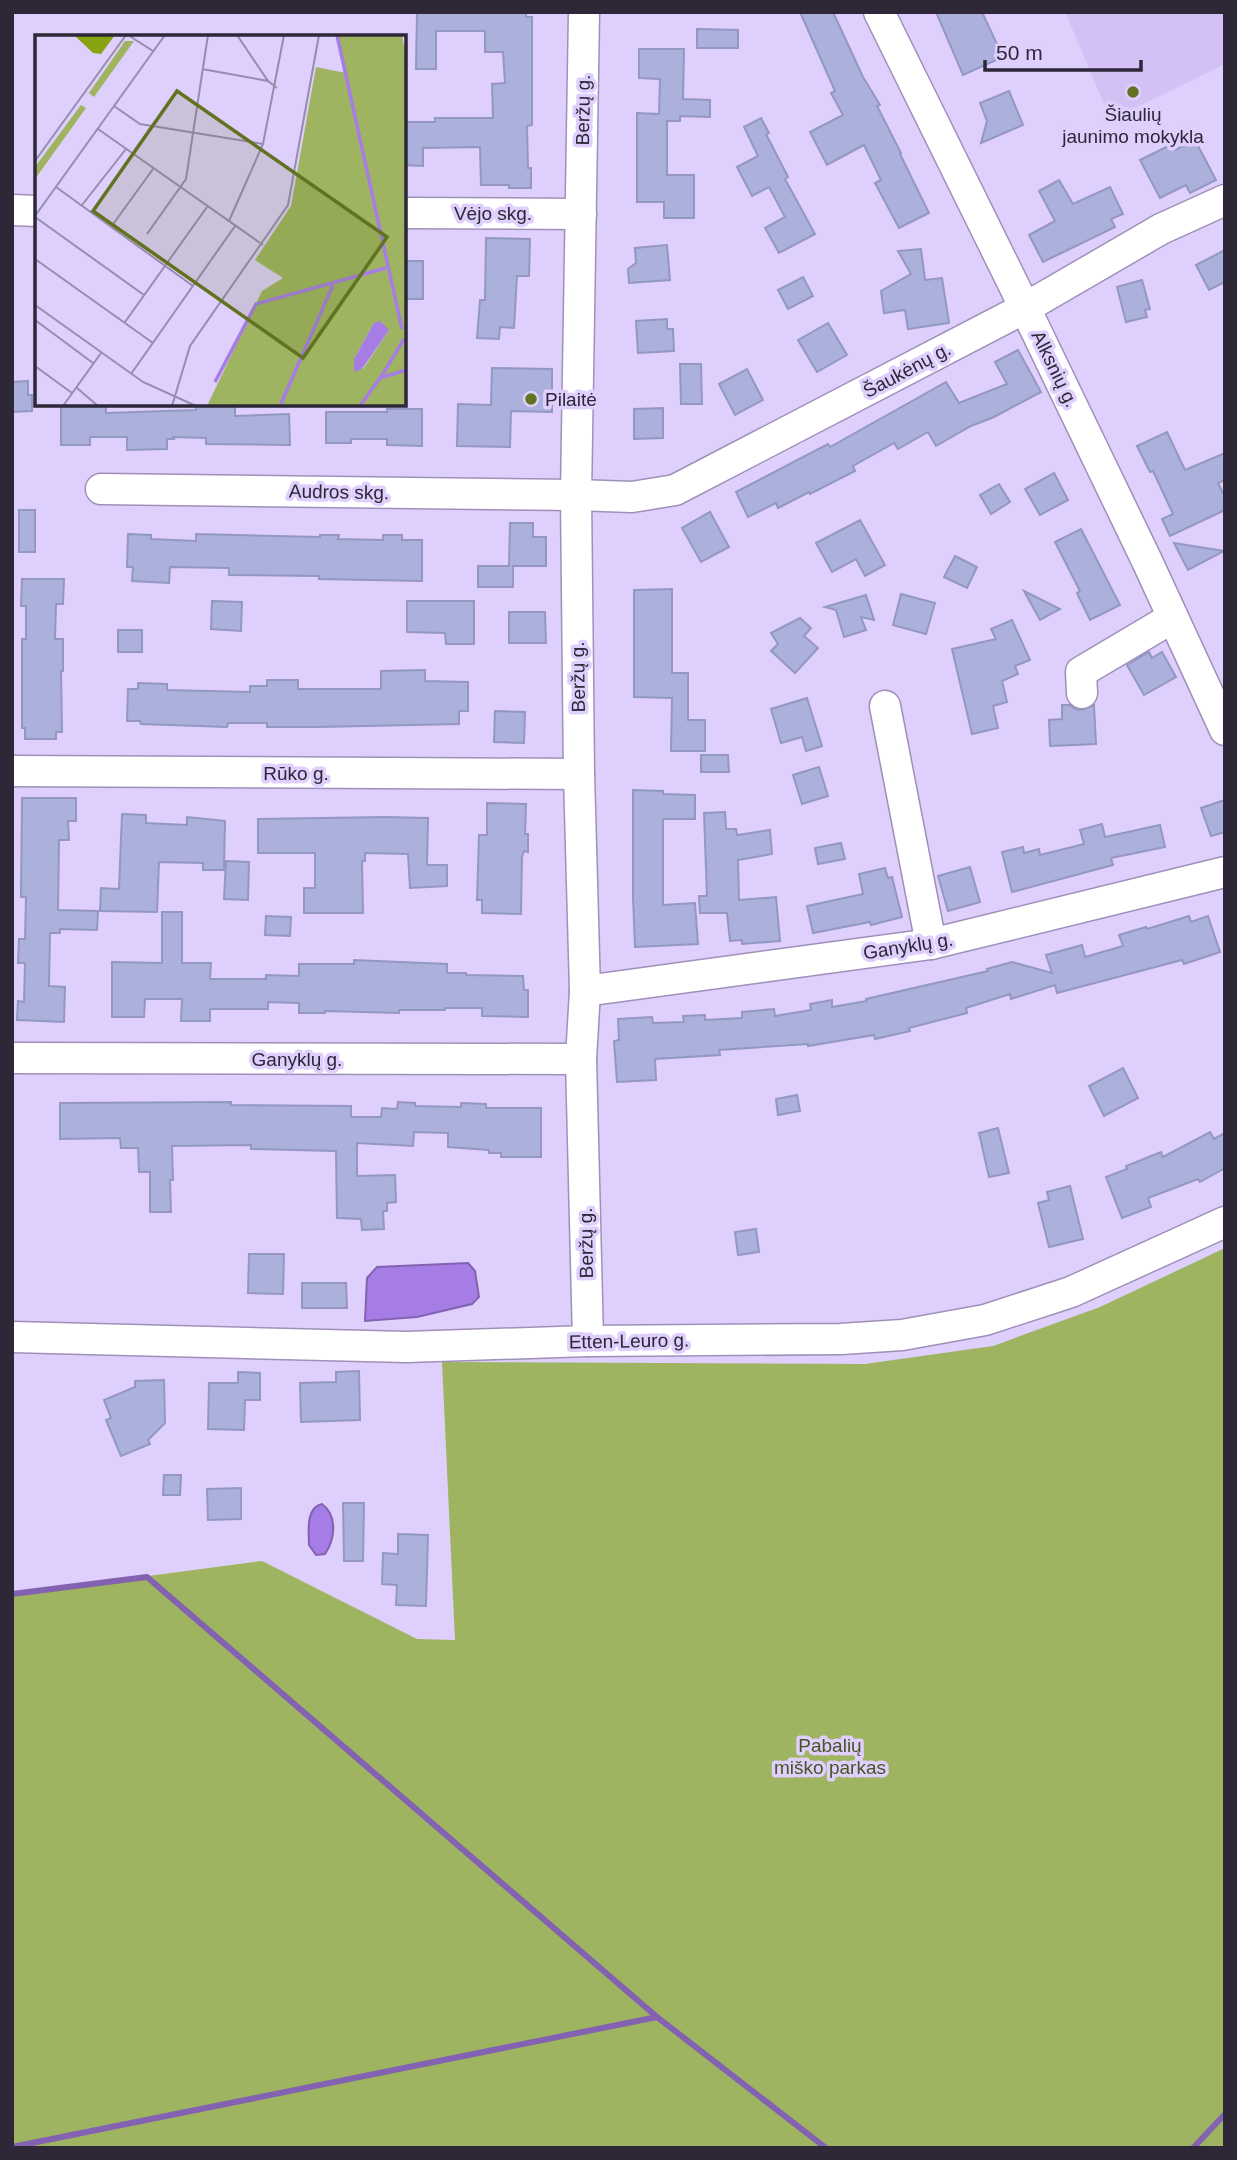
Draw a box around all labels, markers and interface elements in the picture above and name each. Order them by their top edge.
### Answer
scale bar [985,28,1141,72]
inset map [35,35,406,406]
text: 50 m [996,41,1043,64]
street label: Beržų g. [572,74,594,146]
marker: Šiaulių jaunimo mokykla [1125,84,1141,100]
place label: Šiaulių jaunimo mokykla [1061,104,1204,147]
street label: Vėjo skg. [454,203,532,224]
street label: Alksnių g. [1028,327,1082,411]
street label: Šaukėnų g. [860,338,954,402]
place label: Pilaitė [545,389,597,410]
marker: Pilaitė [523,391,539,407]
street label: Audros skg. [289,481,389,503]
street label: Beržų g. [567,641,589,713]
street label: Rūko g. [263,763,329,784]
street label: Ganyklų g. [862,929,954,963]
street label: Ganyklų g. [252,1049,342,1070]
street label: Beržų g. [575,1207,597,1279]
street label: Etten-Leuro g. [569,1329,689,1353]
park label: Pabalių miško parkas [774,1735,886,1778]

